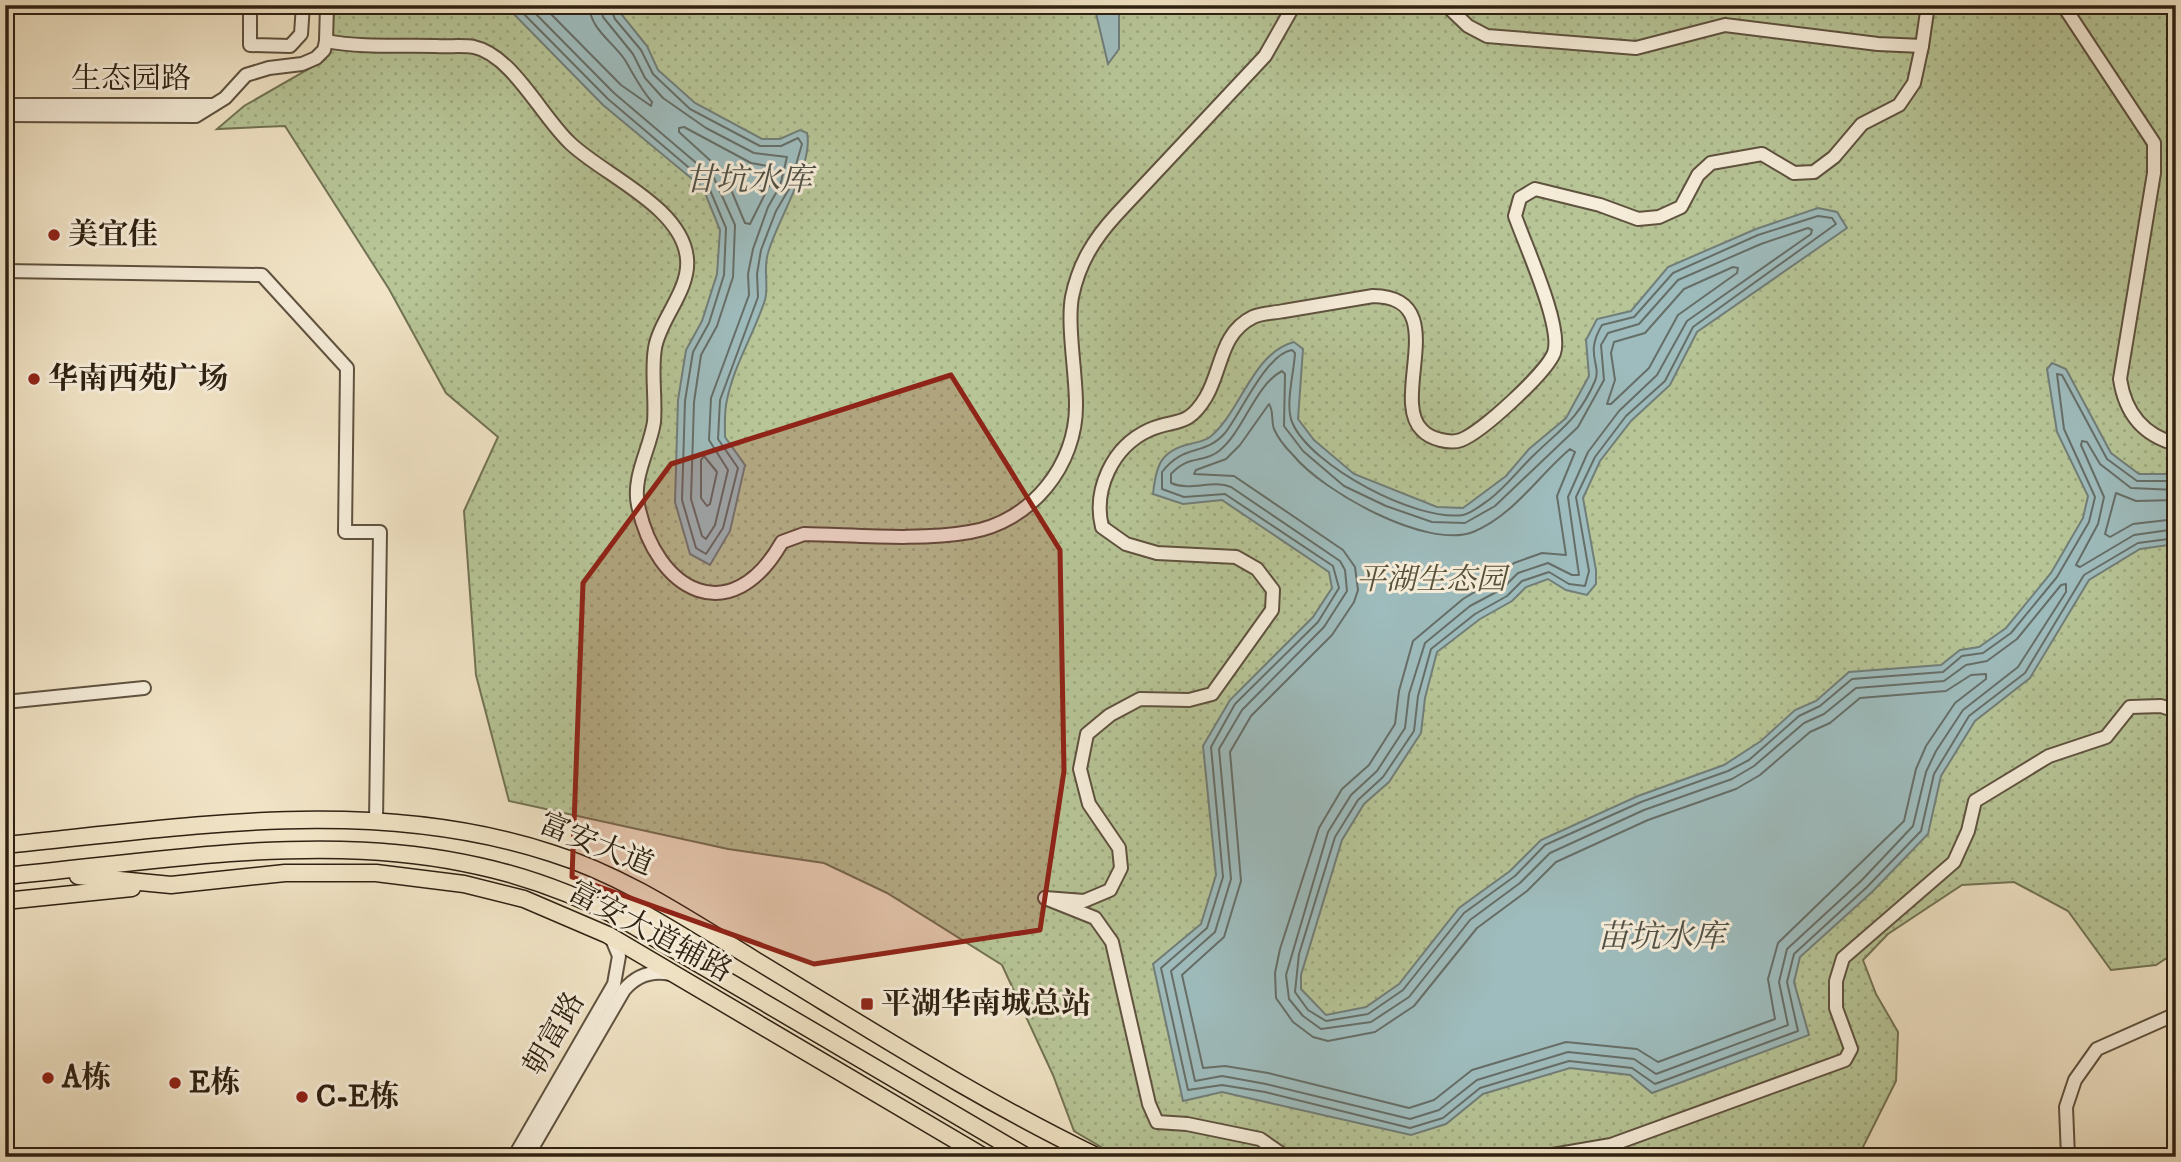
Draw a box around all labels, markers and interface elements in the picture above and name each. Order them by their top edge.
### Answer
street label: 生态园路 [71,61,191,98]
water label: 甘坑水库 [684,161,817,201]
place label: 美宜佳 [68,217,158,254]
marker: 美宜佳 [46,227,62,243]
place label: 华南西苑广场 [48,361,228,398]
marker: 华南西苑广场 [26,371,42,387]
park label: 平湖生态园 [1356,562,1510,599]
street label: 富安大道 [533,805,659,885]
street label: 富安大道辅路 [562,873,738,991]
water label: 苗坑水库 [1597,918,1730,958]
street label: 朝富路 [516,986,594,1082]
place label: 平湖华南城总站 [881,986,1091,1023]
marker: 平湖华南城总站 [859,996,875,1012]
place label: A栋 [61,1060,111,1097]
place label: E栋 [189,1065,240,1102]
marker: A栋 [40,1070,56,1086]
marker: E栋 [167,1075,183,1091]
place label: C-E栋 [316,1079,399,1116]
marker: C-E栋 [294,1089,310,1105]

